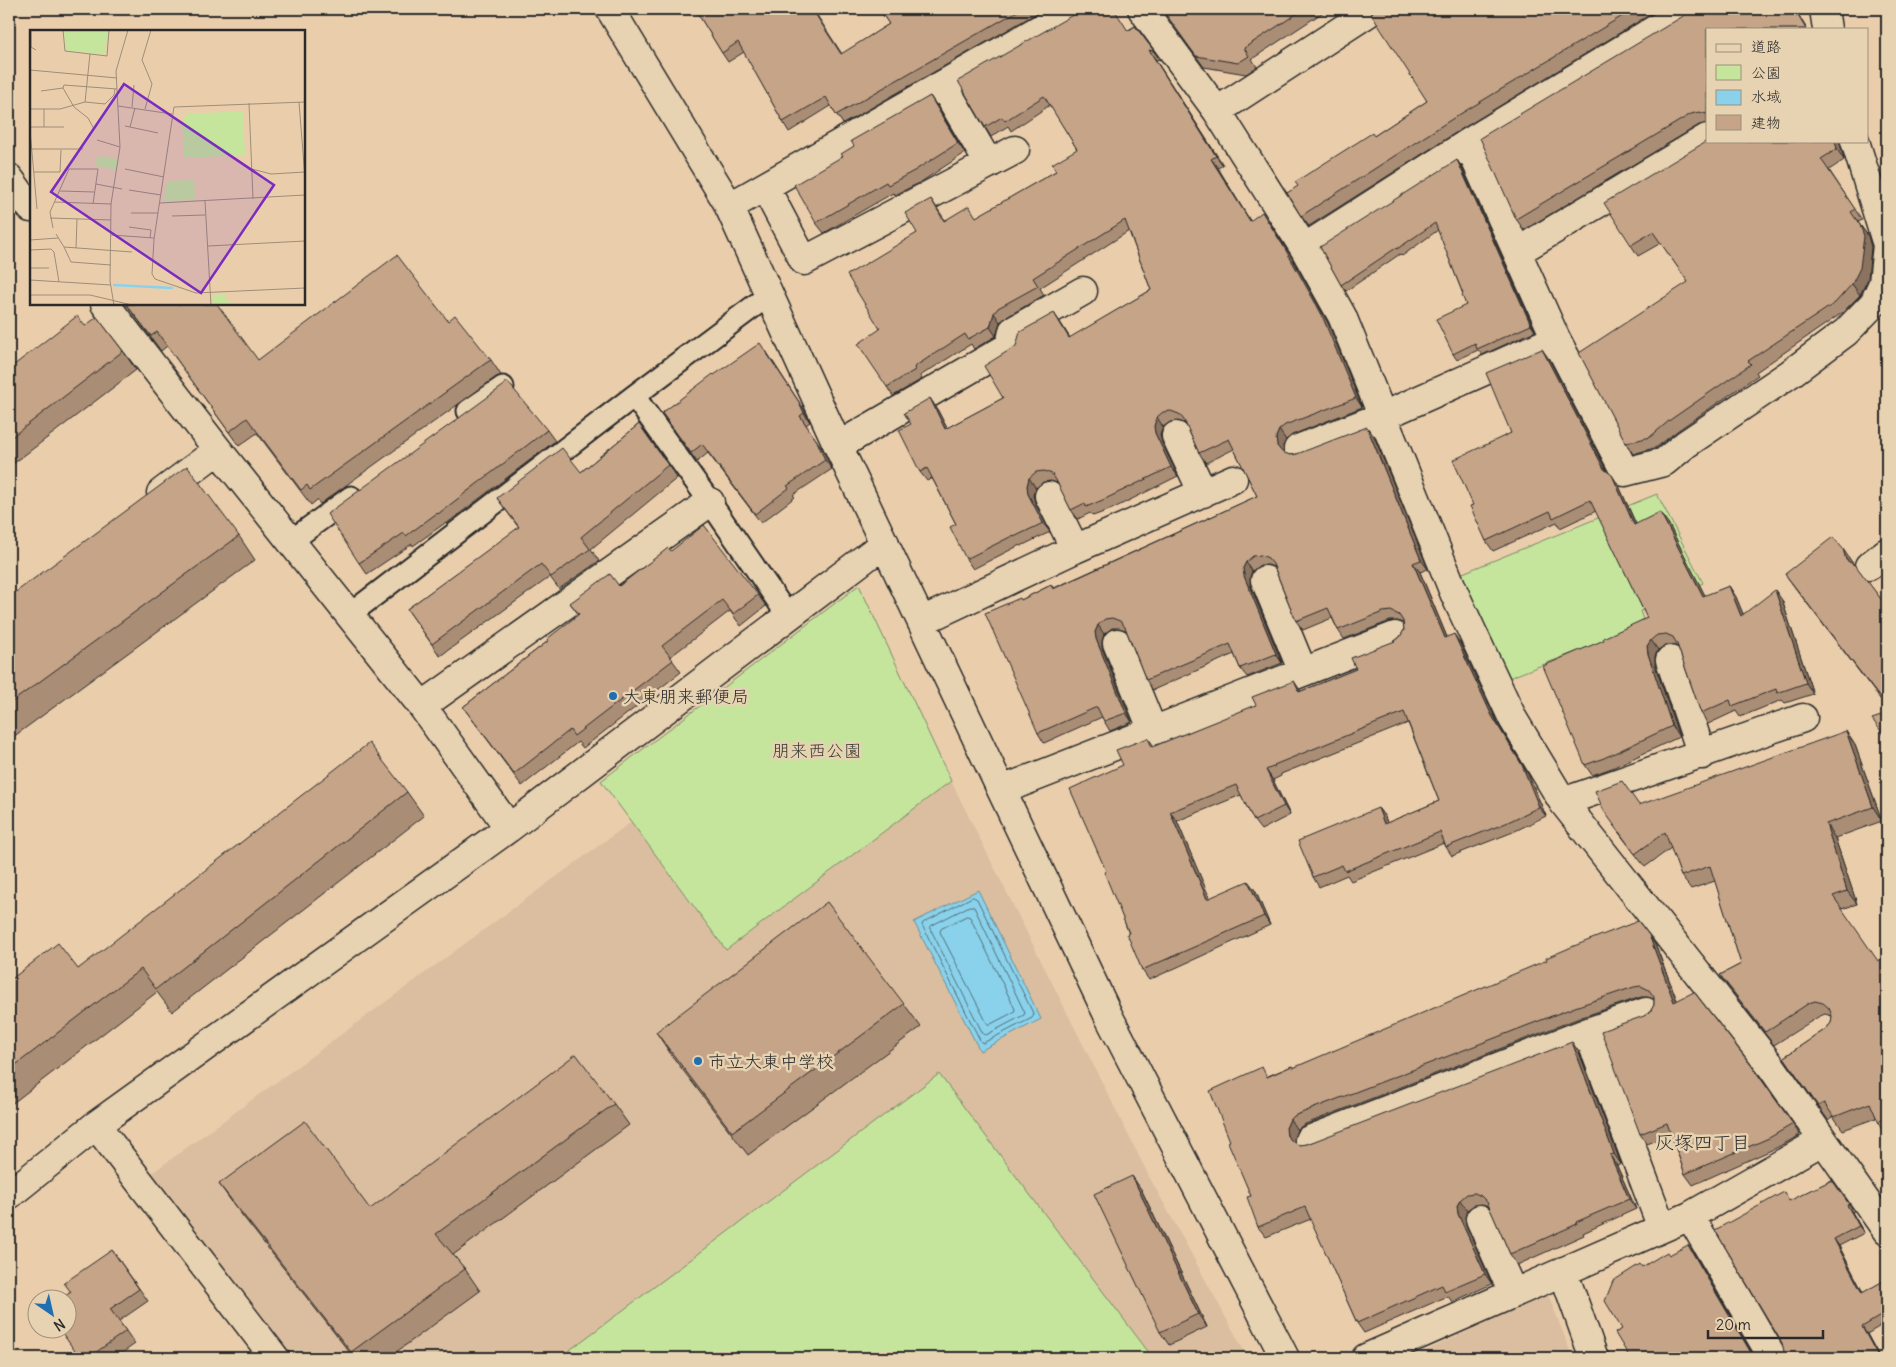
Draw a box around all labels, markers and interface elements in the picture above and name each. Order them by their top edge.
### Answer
legend [1706,28,1868,142]
inset map [30,30,305,305]
text: 道路 [1751,37,1781,56]
text: 公園 [1751,63,1781,82]
text: 水域 [1751,87,1781,106]
text: 建物 [1751,113,1781,132]
place label: 大東朋来郵便局 [623,685,749,708]
marker: 大東朋来郵便局 [607,690,619,702]
park label: 朋来西公園 [772,739,862,762]
place label: 市立大東中学校 [708,1050,834,1073]
marker: 市立大東中学校 [692,1055,704,1067]
district label: 灰塚四丁目 [1655,1130,1751,1154]
north arrow [28,1290,78,1340]
scale bar [1708,1307,1824,1339]
text: N [50,1315,68,1335]
text: 20 m [1716,1315,1751,1334]

